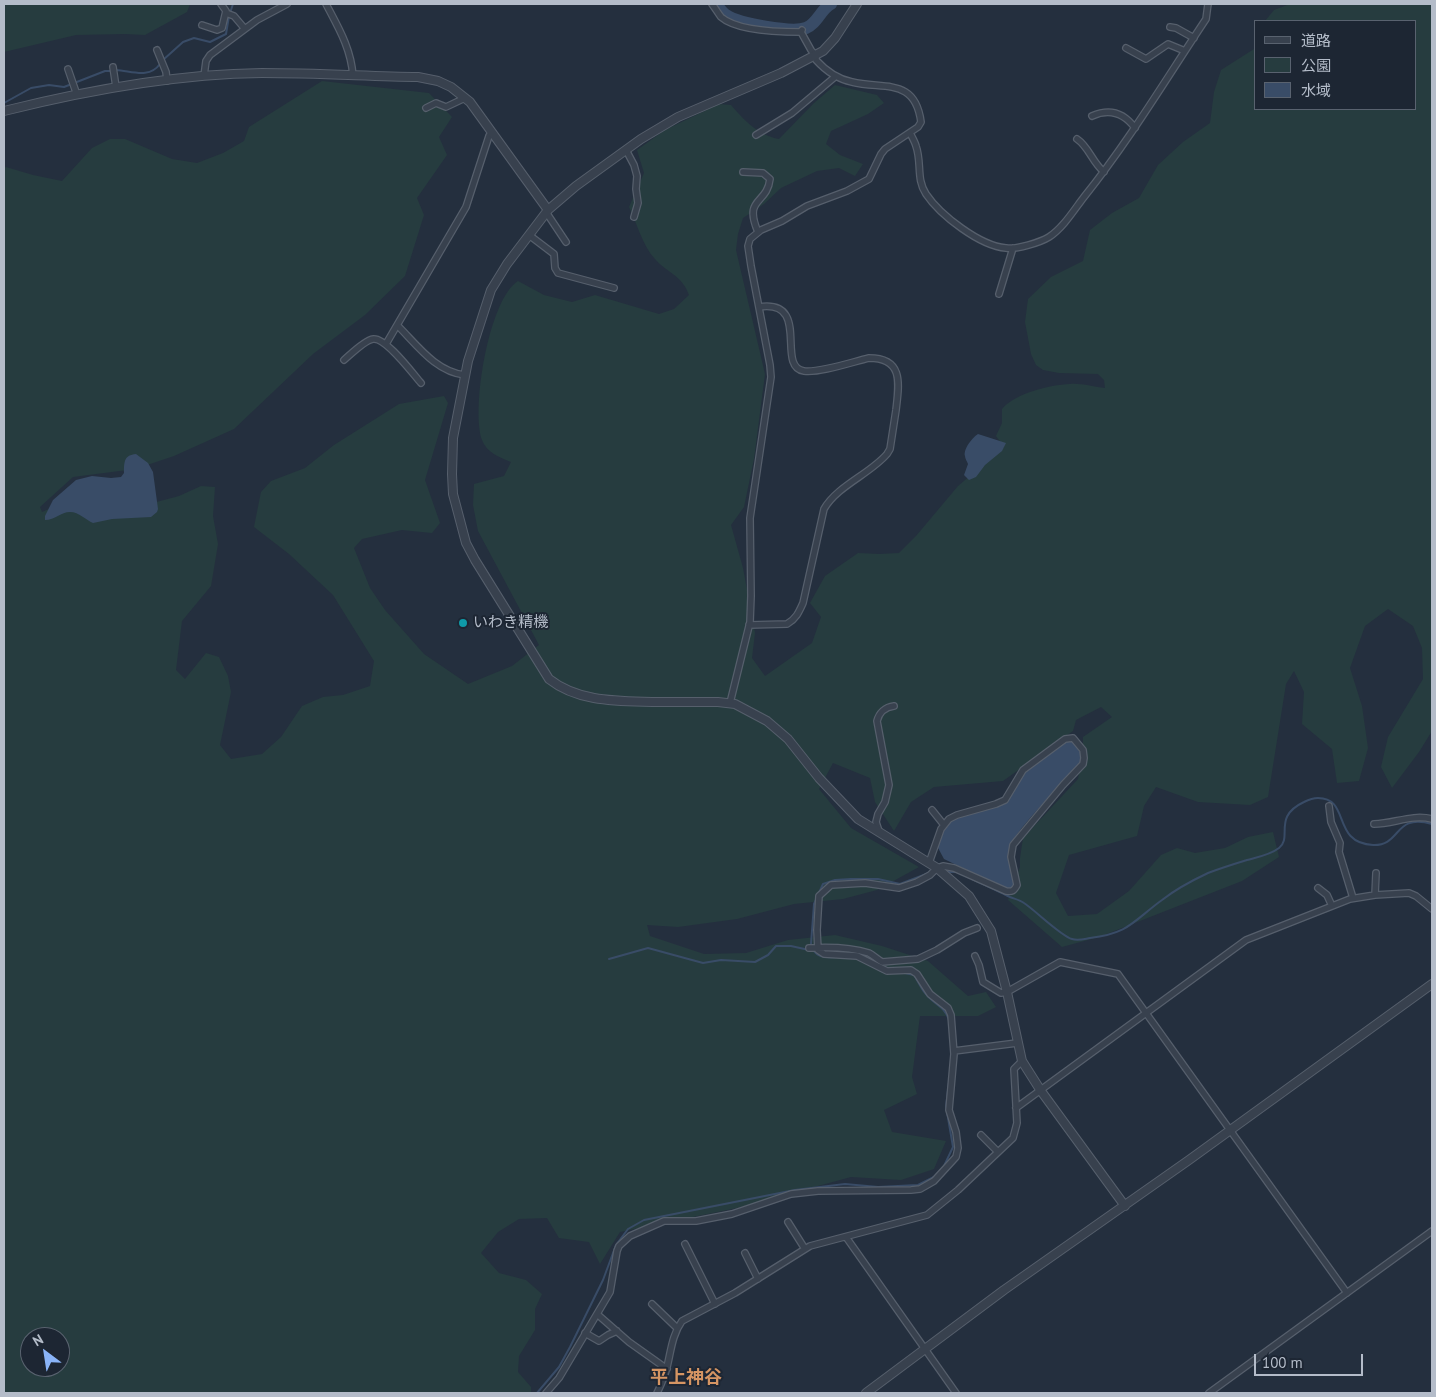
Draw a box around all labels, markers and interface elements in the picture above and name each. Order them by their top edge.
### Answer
legend [1254,20,1416,110]
text: 道路 [1301,31,1331,50]
text: 公園 [1301,56,1331,75]
text: 水域 [1301,81,1331,100]
place label: いわき精機 [473,614,548,632]
marker: いわき精機 [457,617,469,629]
north arrow [20,1327,70,1377]
text: N [29,1330,46,1350]
scale bar [1256,1344,1365,1376]
text: 100 m [1262,1353,1303,1372]
district label: 平上神谷 [650,1367,722,1389]

